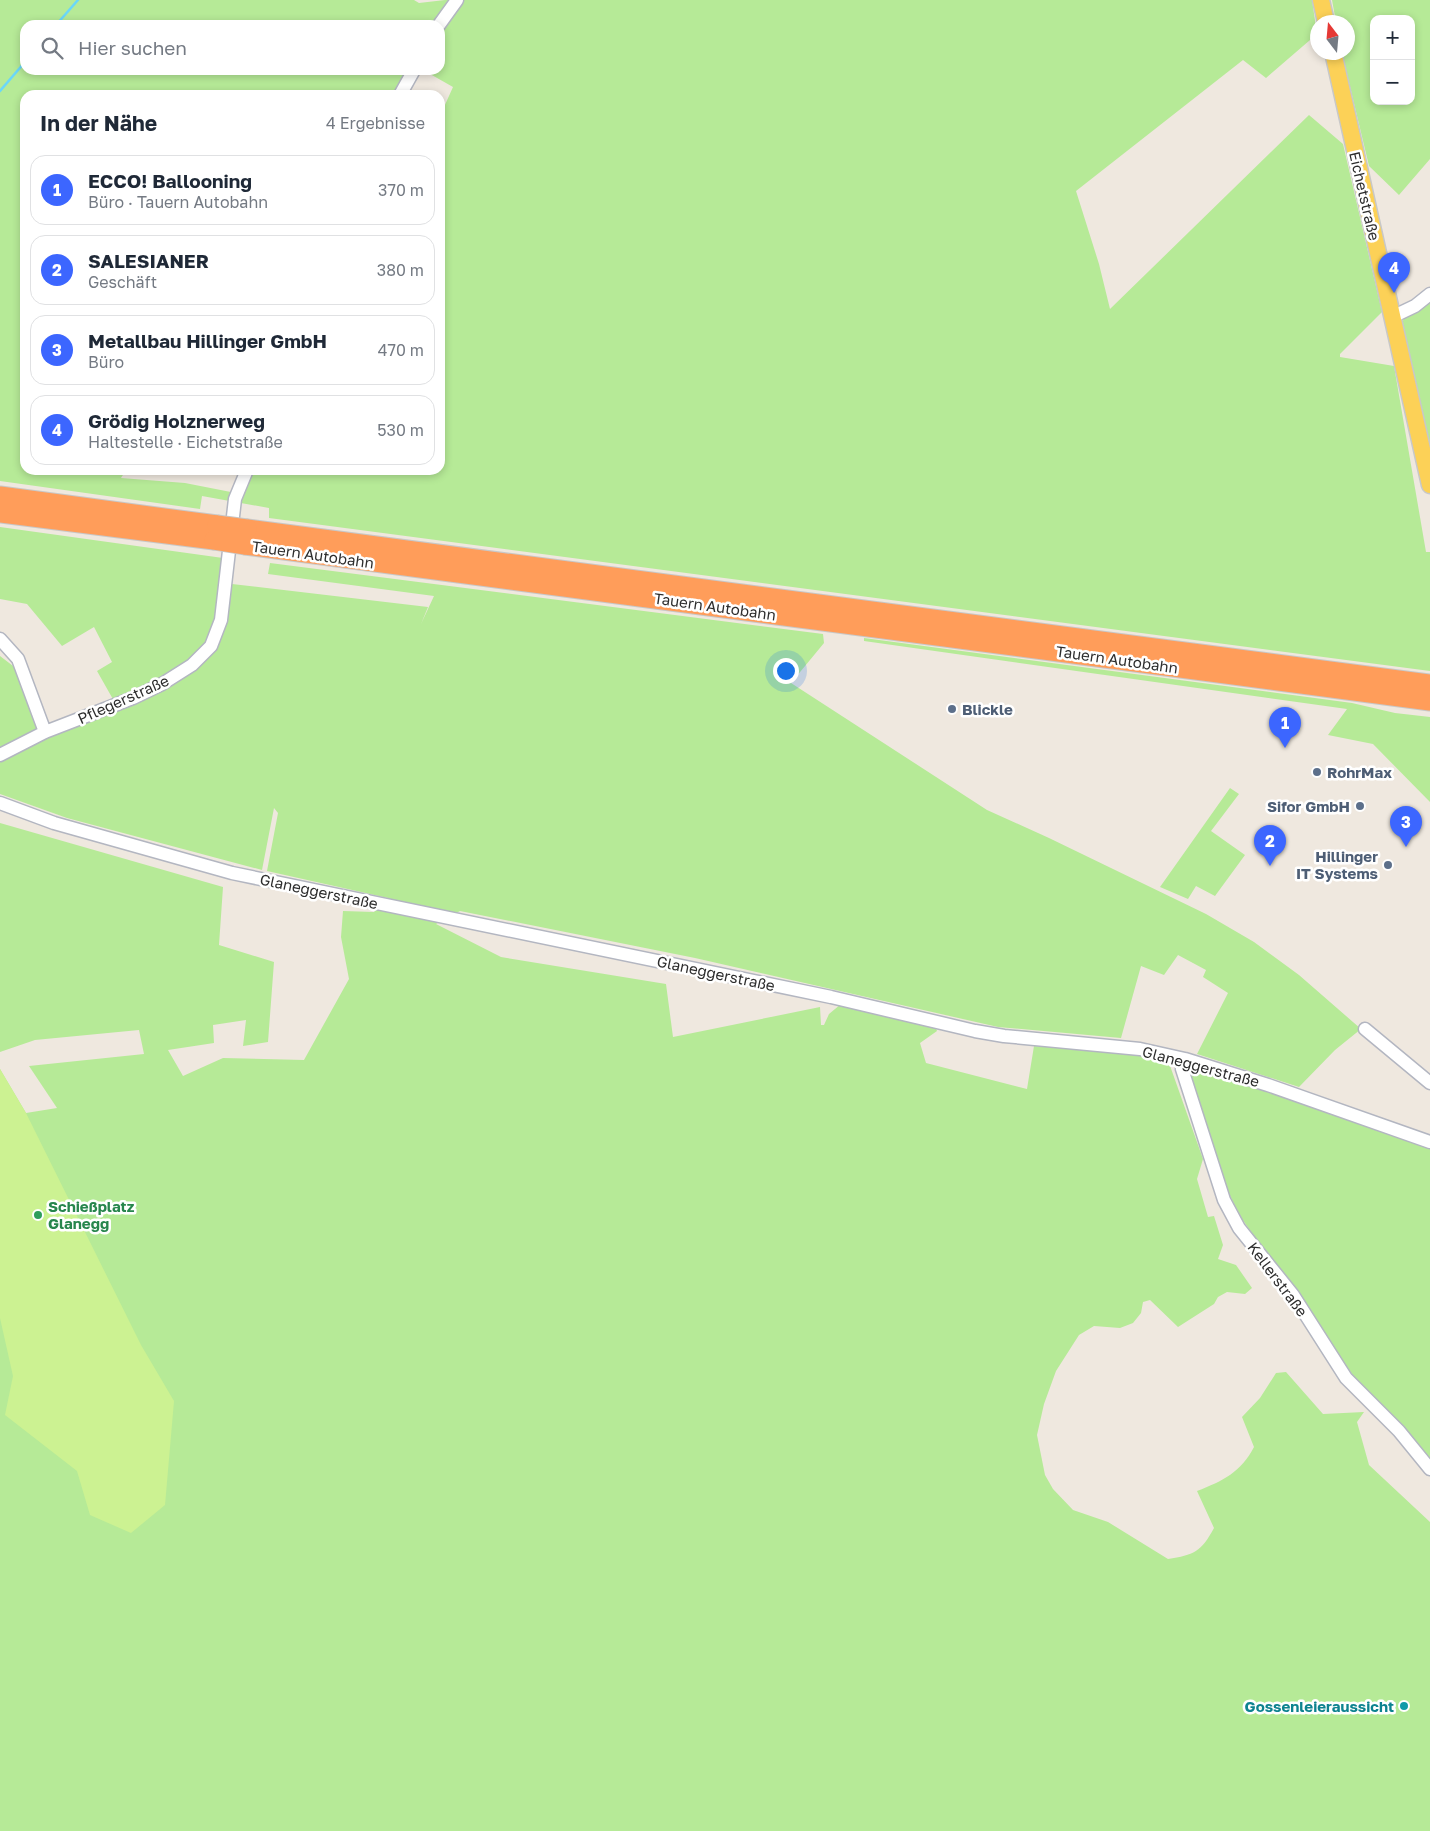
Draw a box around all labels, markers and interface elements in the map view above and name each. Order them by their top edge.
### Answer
north arrow [1310,15,1355,60]
map controls [1370,15,1415,105]
button: + [1370,15,1415,60]
search box [20,20,445,75]
icon: search [38,34,66,62]
text: Hier suchen [78,36,187,59]
button: − [1370,60,1415,105]
text: In der Nähe [40,110,157,136]
text: 4 Ergebnisse [326,113,425,133]
street label: Eichetstraße [1346,150,1384,243]
text: ECCO! Ballooning [88,169,252,192]
text: 1 [53,180,61,200]
text: 370 m [378,180,424,200]
text: Büro · Tauern Autobahn [88,192,268,212]
text: SALESIANER [88,249,209,272]
pin: 4 [1378,252,1410,293]
text: 2 [52,260,62,280]
text: 380 m [377,260,424,280]
text: Geschäft [88,272,157,292]
text: Metallbau Hillinger GmbH [88,329,327,352]
text: 3 [52,340,62,360]
text: 470 m [378,340,424,360]
text: Büro [88,352,124,372]
text: Grödig Holznerweg [88,409,265,432]
text: 4 [52,420,62,440]
text: 530 m [377,420,424,440]
text: Haltestelle · Eichetstraße [88,432,283,452]
street label: Tauern Autobahn [251,537,375,571]
street label: Tauern Autobahn [653,589,777,623]
street label: Tauern Autobahn [1055,642,1179,676]
your location [773,658,799,684]
street label: Pflegerstraße [75,671,172,727]
place label: Blickle [962,700,1013,718]
marker: Blickle [946,703,958,715]
pin: 1 [1269,707,1301,748]
place label: RohrMax [1327,763,1392,781]
marker: RohrMax [1311,766,1323,778]
place label: Sifor GmbH [1267,797,1350,815]
marker: Sifor GmbH [1354,800,1366,812]
pin: 3 [1390,806,1422,847]
pin: 2 [1254,825,1286,866]
place label: Hillinger IT Systems [1296,847,1378,882]
marker: Hillinger IT Systems [1382,859,1394,871]
street label: Glaneggerstraße [258,870,380,912]
street label: Glaneggerstraße [655,952,777,994]
street label: Glaneggerstraße [1141,1042,1262,1090]
place label: Schießplatz Glanegg [48,1197,135,1232]
marker: Schießplatz Glanegg [32,1209,44,1221]
street label: Kellerstraße [1244,1238,1312,1320]
place label: Gossenleieraussicht [1245,1697,1394,1715]
marker: Gossenleieraussicht [1398,1700,1410,1712]

